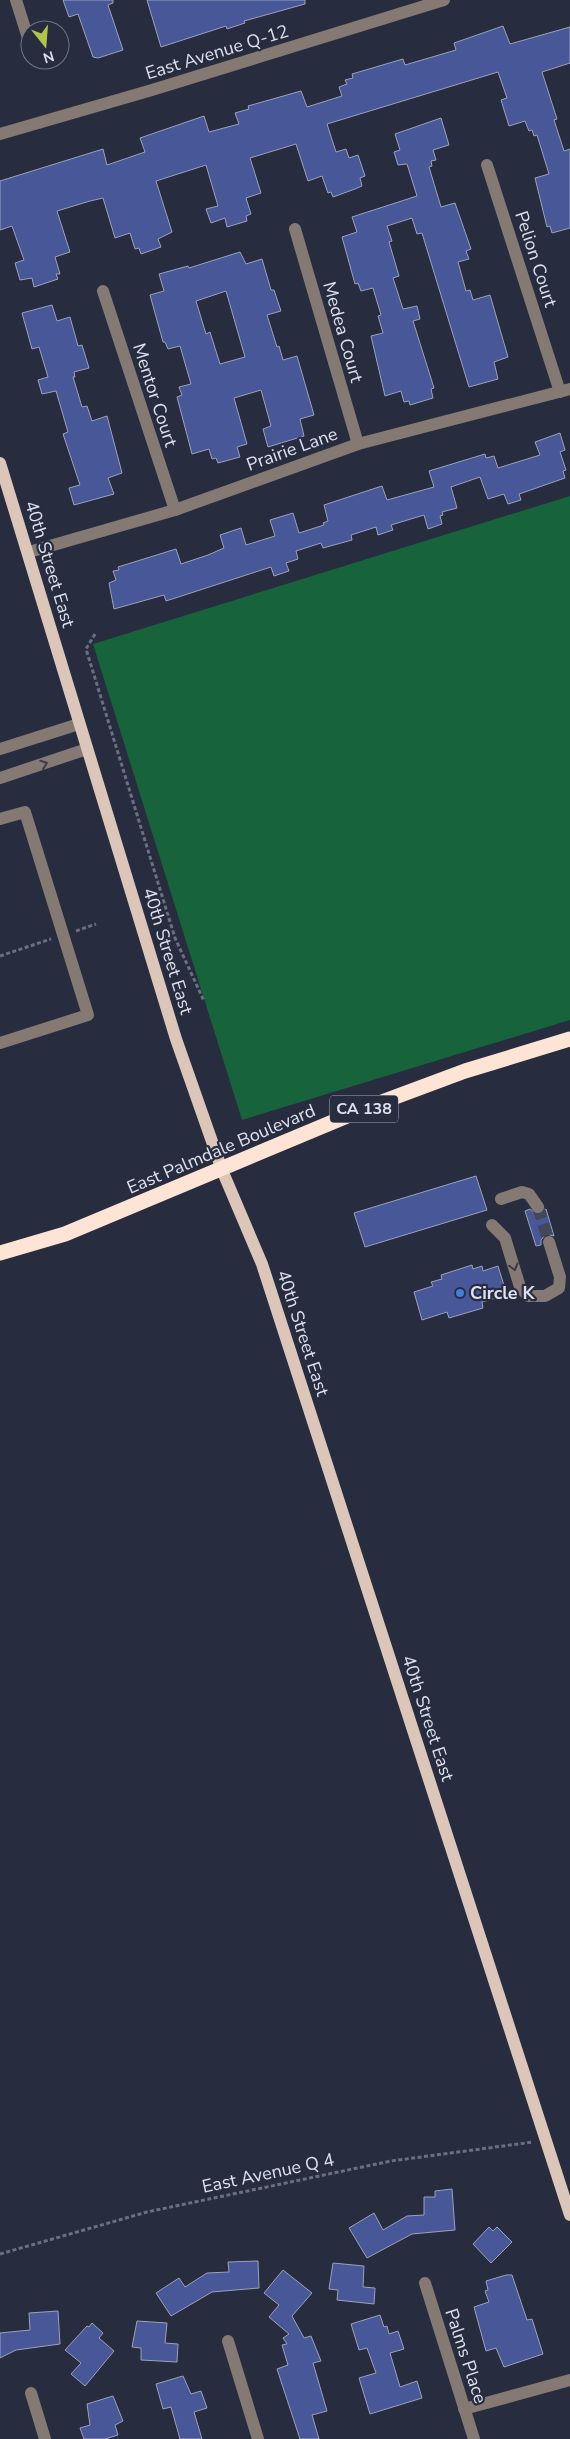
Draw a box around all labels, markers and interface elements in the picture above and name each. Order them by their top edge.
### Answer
street label: East Avenue Q-12 [143,19,291,85]
north arrow [20,20,70,70]
text: N [41,46,56,68]
street label: Pelion Court [509,208,563,311]
street label: Medea Court [317,279,369,386]
street label: Mentor Court [127,340,183,450]
street label: Prairie Lane [243,421,341,477]
street label: 40th Street East [19,498,81,631]
one-way arrow [39,760,47,770]
street label: 40th Street East [137,885,199,1018]
road number: CA 138 [330,1096,398,1122]
street label: East Palmdale Boulevard [123,1098,319,1200]
one-way arrow [508,1263,518,1271]
street label: 40th Street East [271,1267,335,1400]
place label: Circle K [470,1281,535,1305]
marker: Circle K [454,1287,466,1299]
street label: 40th Street East [396,1652,460,1785]
street label: East Avenue Q 4 [200,2147,336,2199]
street label: Palms Place [439,2305,493,2407]

